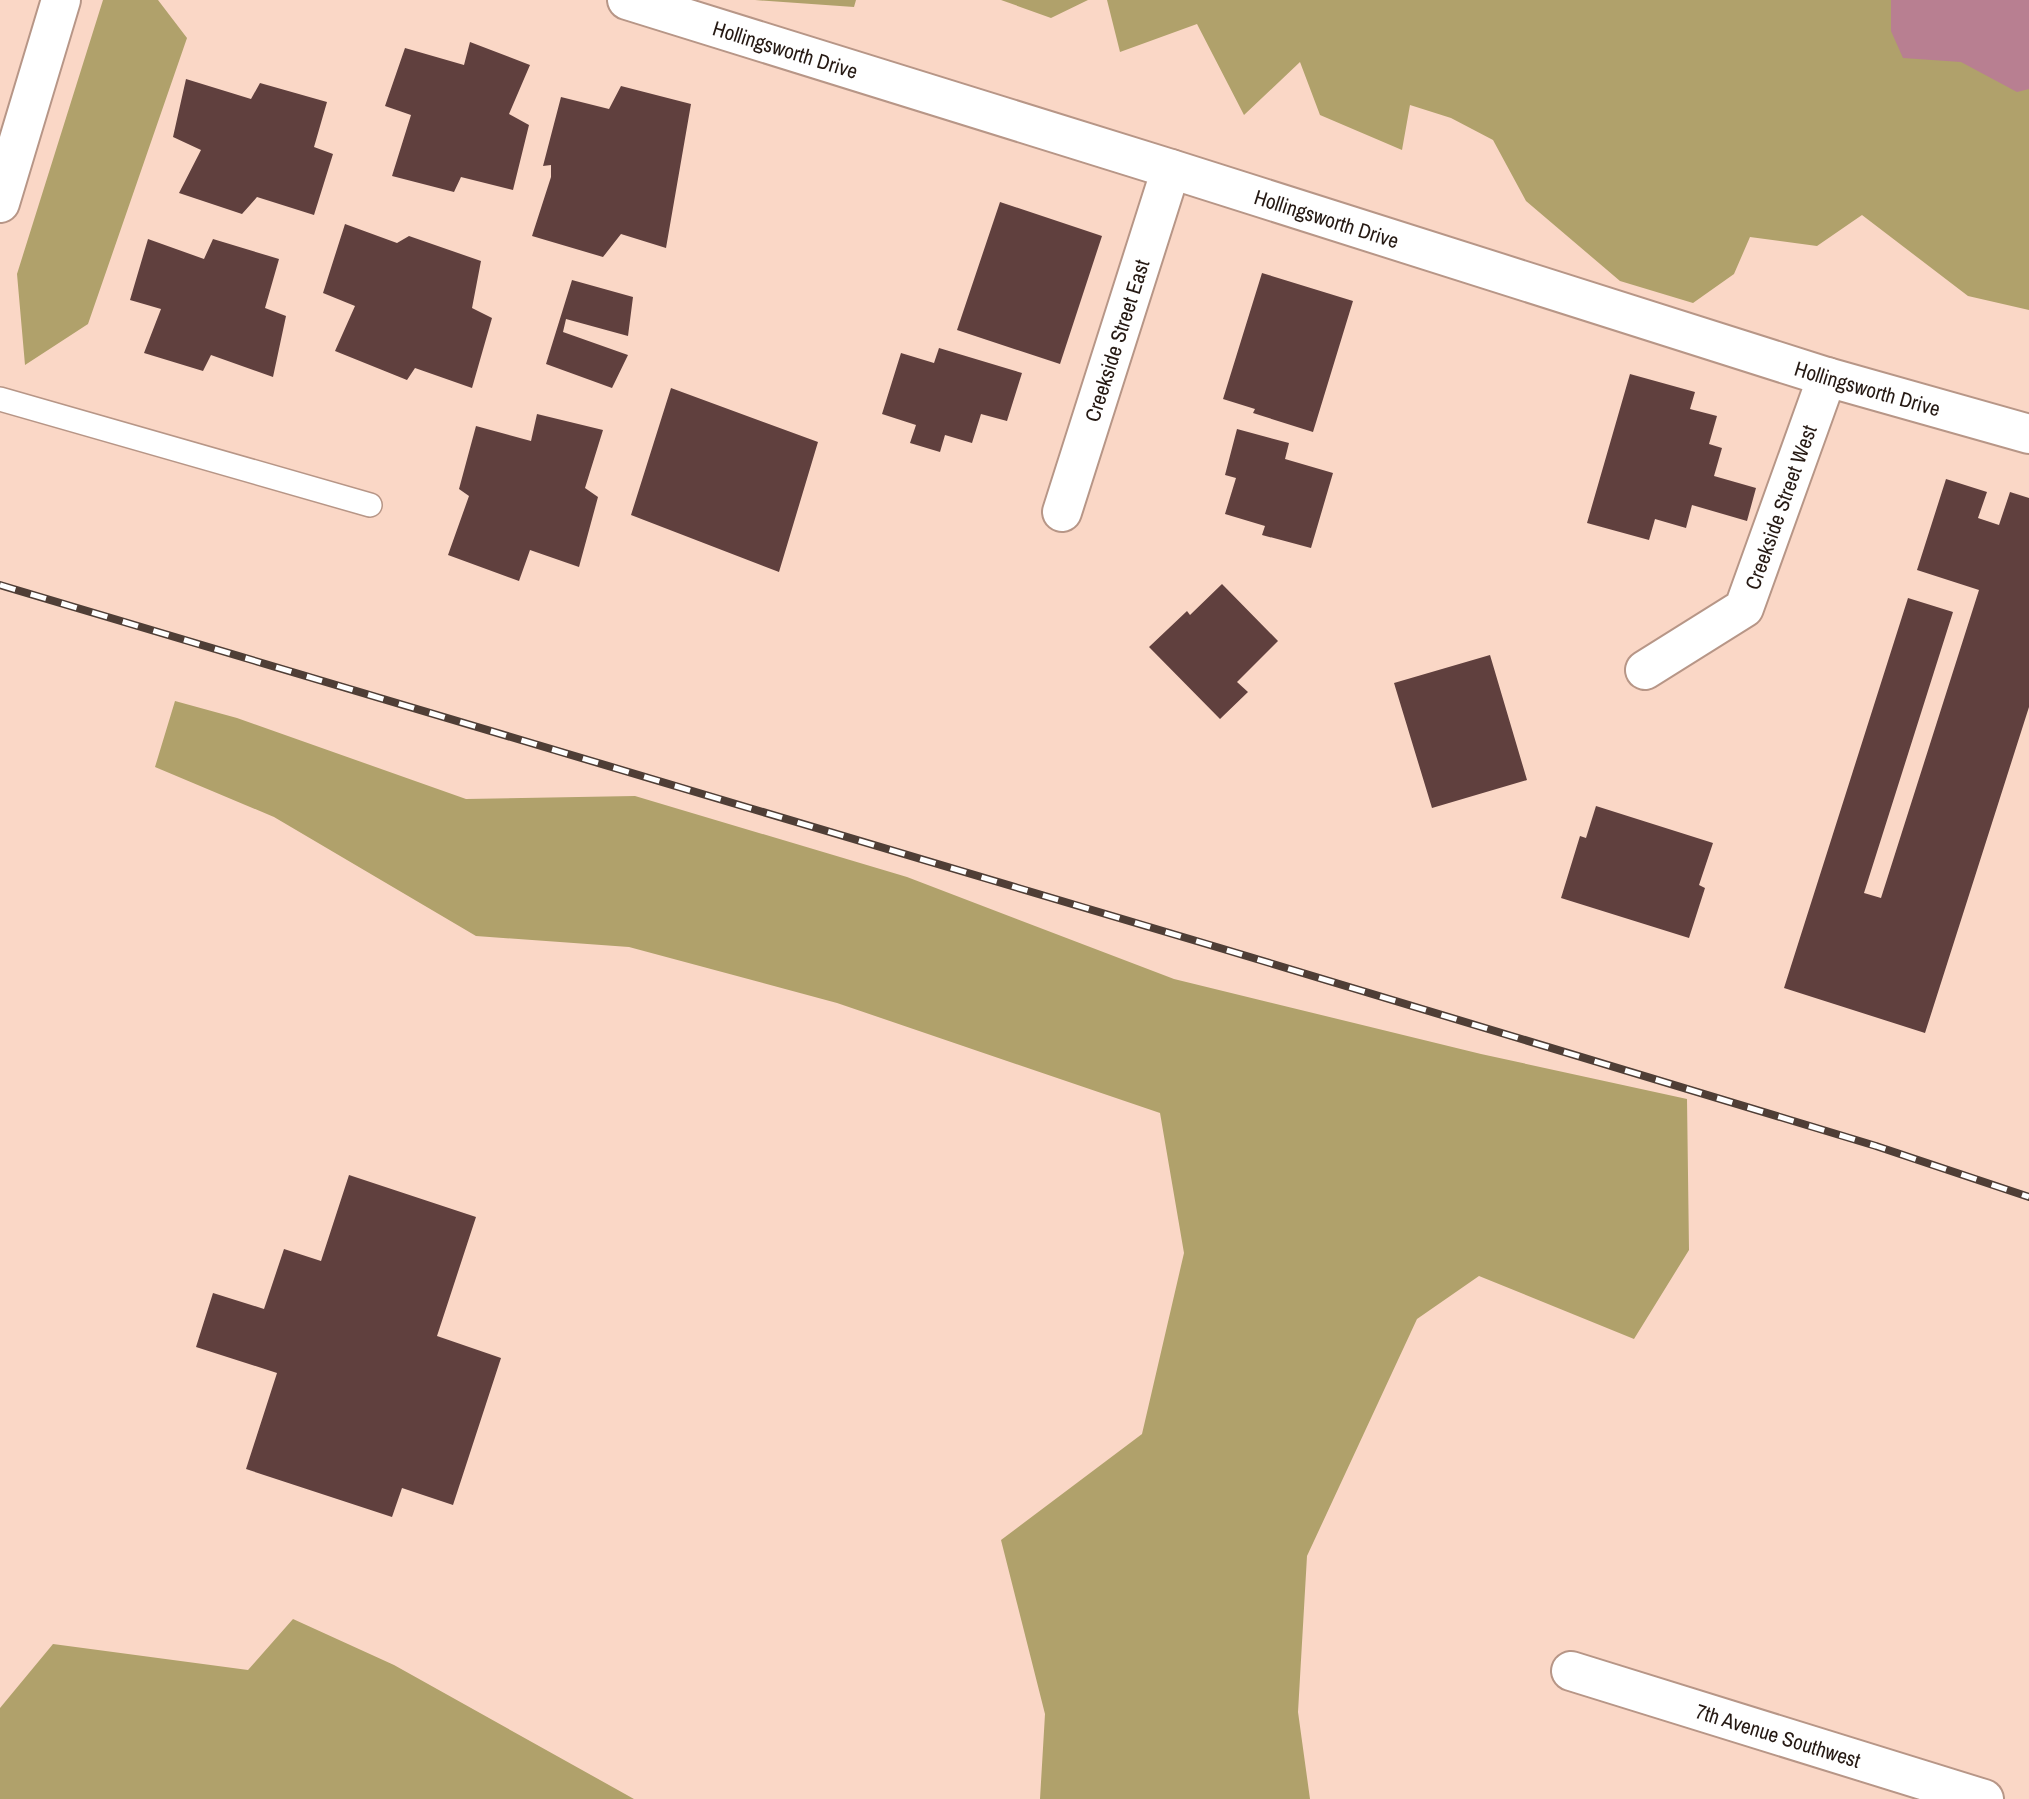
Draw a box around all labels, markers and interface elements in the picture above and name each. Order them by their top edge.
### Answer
street label: Hollingsworth Drive [709,13,862,85]
street label: Hollingsworth Drive [1251,182,1403,255]
street label: Creekside Street East [1077,256,1156,425]
street label: Hollingsworth Drive [1791,353,1944,423]
street label: Creekside Street West [1737,421,1823,593]
street label: 7th Avenue Southwest [1692,1696,1865,1774]

